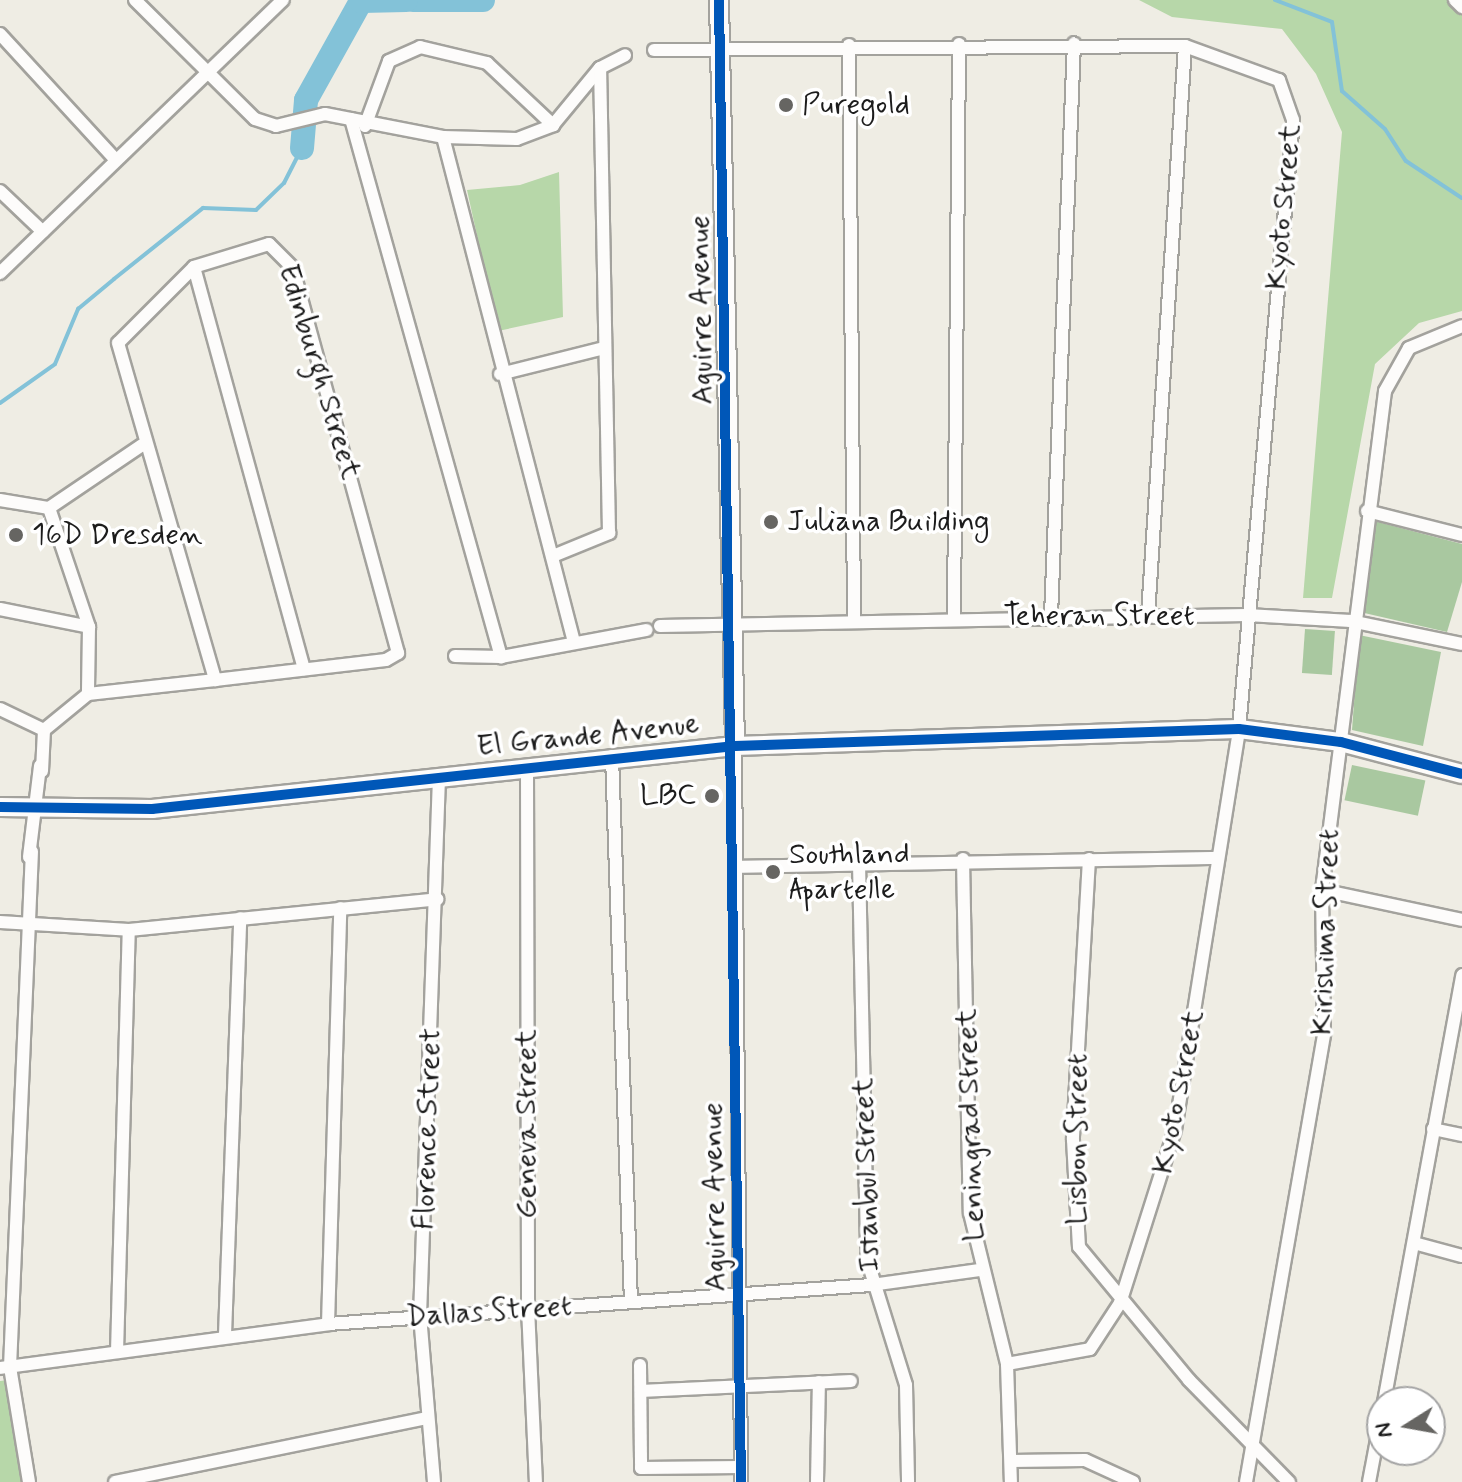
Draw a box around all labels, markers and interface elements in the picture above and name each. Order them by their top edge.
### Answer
place label: Puregold [802,87,910,123]
marker: Puregold [777,96,795,114]
street label: Kyoto Street [1259,123,1309,291]
street label: Aguirre Avenue [682,213,722,407]
street label: Edinburgh Street [269,260,369,484]
place label: Juliana Building [787,504,988,540]
marker: Juliana Building [762,513,780,531]
place label: 16D Dresden [32,517,193,553]
marker: 16D Dresden [7,526,25,544]
street label: Teheran Street [1001,598,1197,634]
street label: El Grande Avenue [470,706,706,766]
place label: LBC [640,778,696,814]
marker: LBC [703,787,721,805]
street label: Kirishima Street [1304,826,1348,1038]
place label: Southland Apartelle [789,837,910,908]
marker: Southland Apartelle [764,863,782,881]
street label: Kyoto Street [1145,1007,1213,1177]
street label: Leningrad Street [949,1008,993,1242]
street label: Florence Street [407,1028,449,1230]
street label: Geneva Street [509,1029,545,1219]
street label: Lisbon Street [1060,1051,1096,1227]
street label: Istanbul Street [846,1077,888,1273]
street label: Aguirre Avenue [695,1100,735,1294]
street label: Dallas Street [402,1288,576,1336]
north arrow [1366,1386,1446,1466]
text: N [1369,1420,1400,1440]

